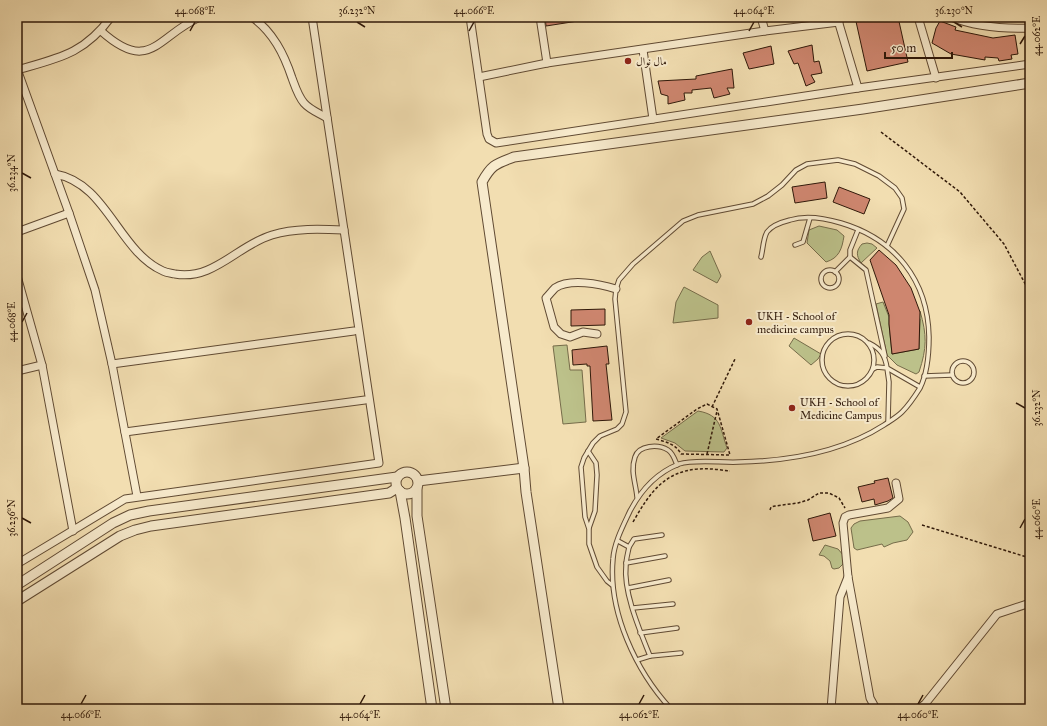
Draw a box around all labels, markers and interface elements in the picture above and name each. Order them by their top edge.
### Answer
text: 44.068°E [175,5,215,17]
text: 36.232°N [338,5,376,17]
text: 44.066°E [454,5,494,17]
text: 44.064°E [734,5,774,17]
text: 36.230°N [935,5,974,17]
text: 44.062°E [1031,16,1043,56]
scale bar [885,34,952,60]
text: 50 m [891,41,916,55]
place label: مال نوال [636,55,667,68]
marker: مال نوال [623,56,633,66]
text: 36.234°N [6,154,18,192]
text: 44.068°E [6,302,18,342]
place label: UKH - School of medicine campus [757,310,837,336]
marker: UKH - School of medicine campus [744,317,754,327]
text: 36.232°N [1031,389,1043,427]
place label: UKH - School of Medicine Campus [800,396,882,422]
marker: UKH - School of Medicine Campus [787,403,797,413]
text: 44.060°E [1031,498,1043,540]
text: 36.236°N [6,499,18,537]
text: 44.066°E [61,709,101,721]
text: 44.064°E [340,709,380,721]
text: 44.062°E [619,709,659,721]
text: 44.060°E [897,709,939,721]

